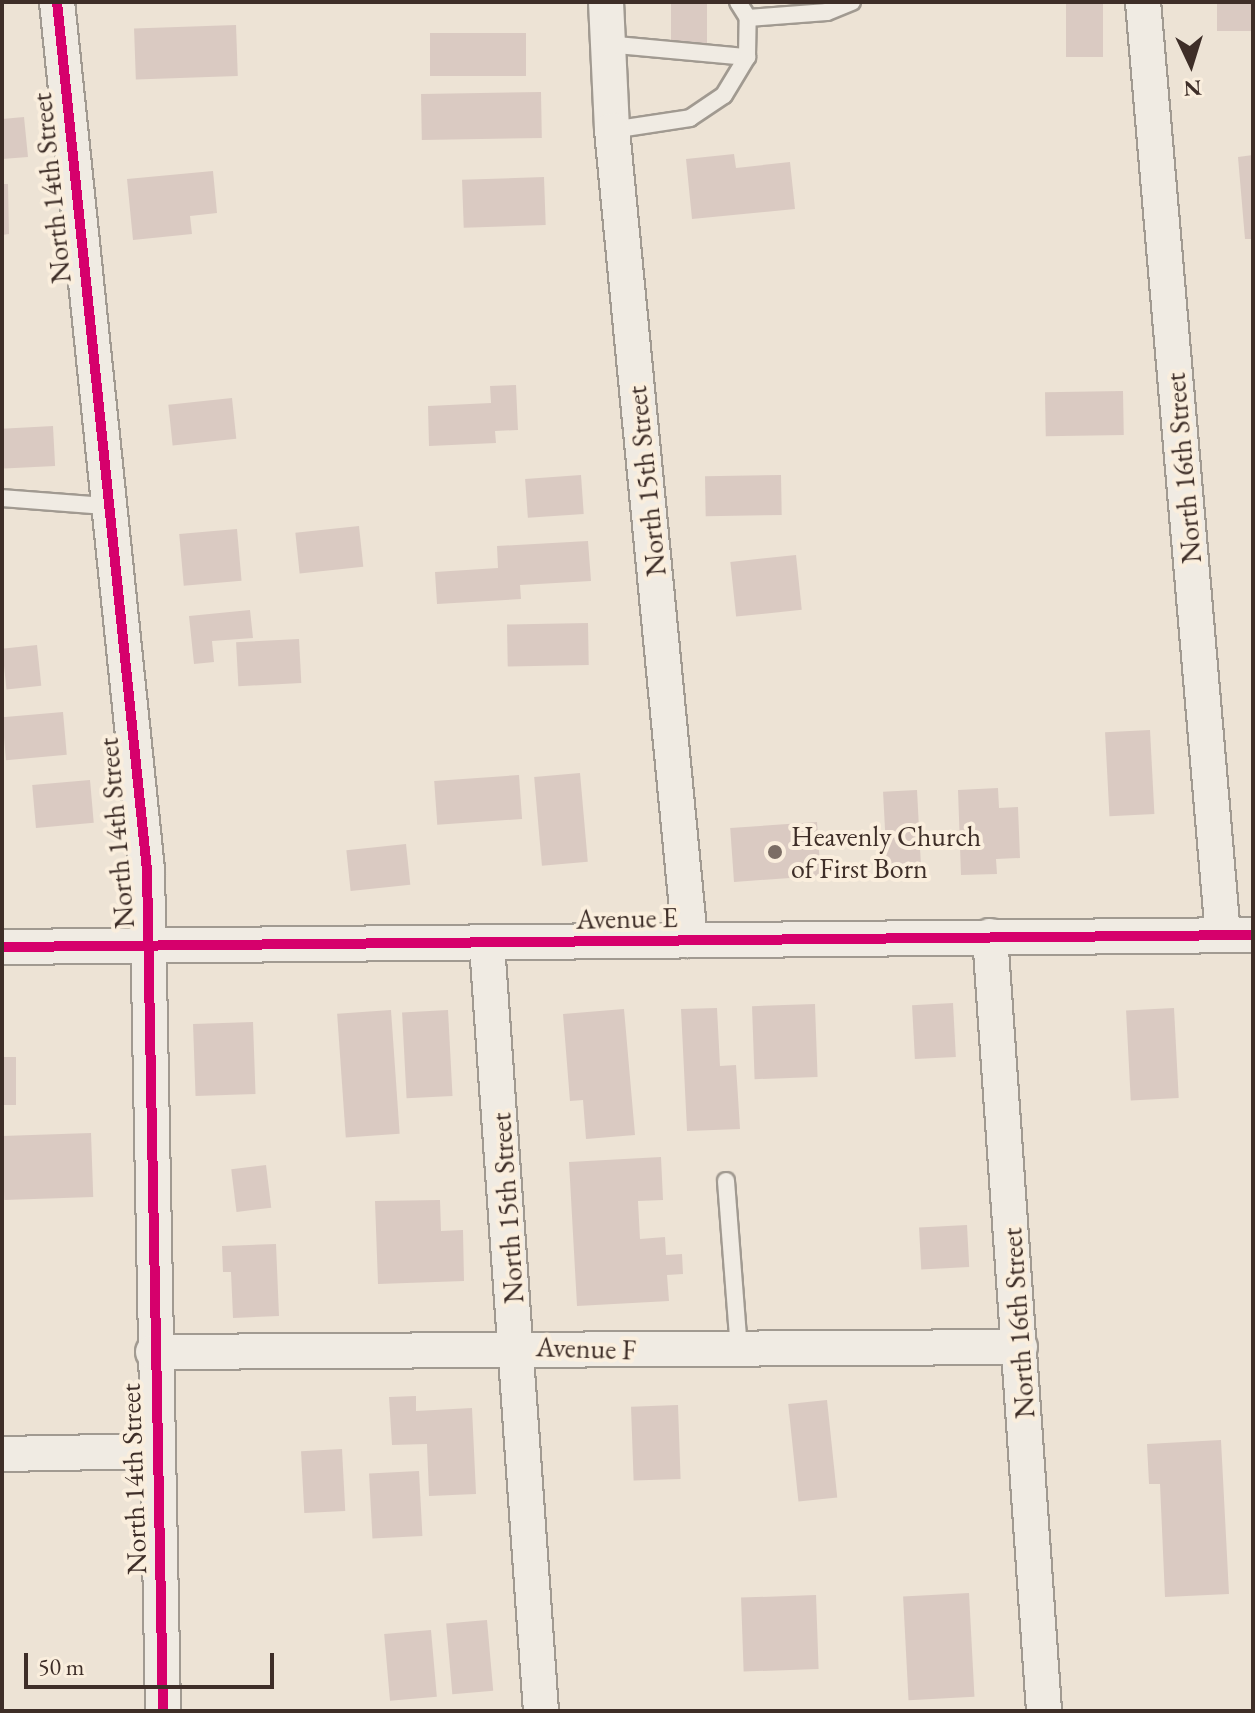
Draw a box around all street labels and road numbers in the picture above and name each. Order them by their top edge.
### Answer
street label: North 14th Street [24,91,78,285]
street label: North 16th Street [1158,371,1208,565]
street label: North 15th Street [619,384,673,578]
street label: North 14th Street [91,736,141,930]
street label: Avenue E [576,900,678,936]
street label: North 15th Street [484,1111,530,1305]
street label: North 16th Street [995,1226,1041,1420]
street label: Avenue F [535,1329,637,1367]
street label: North 14th Street [113,1383,153,1575]

